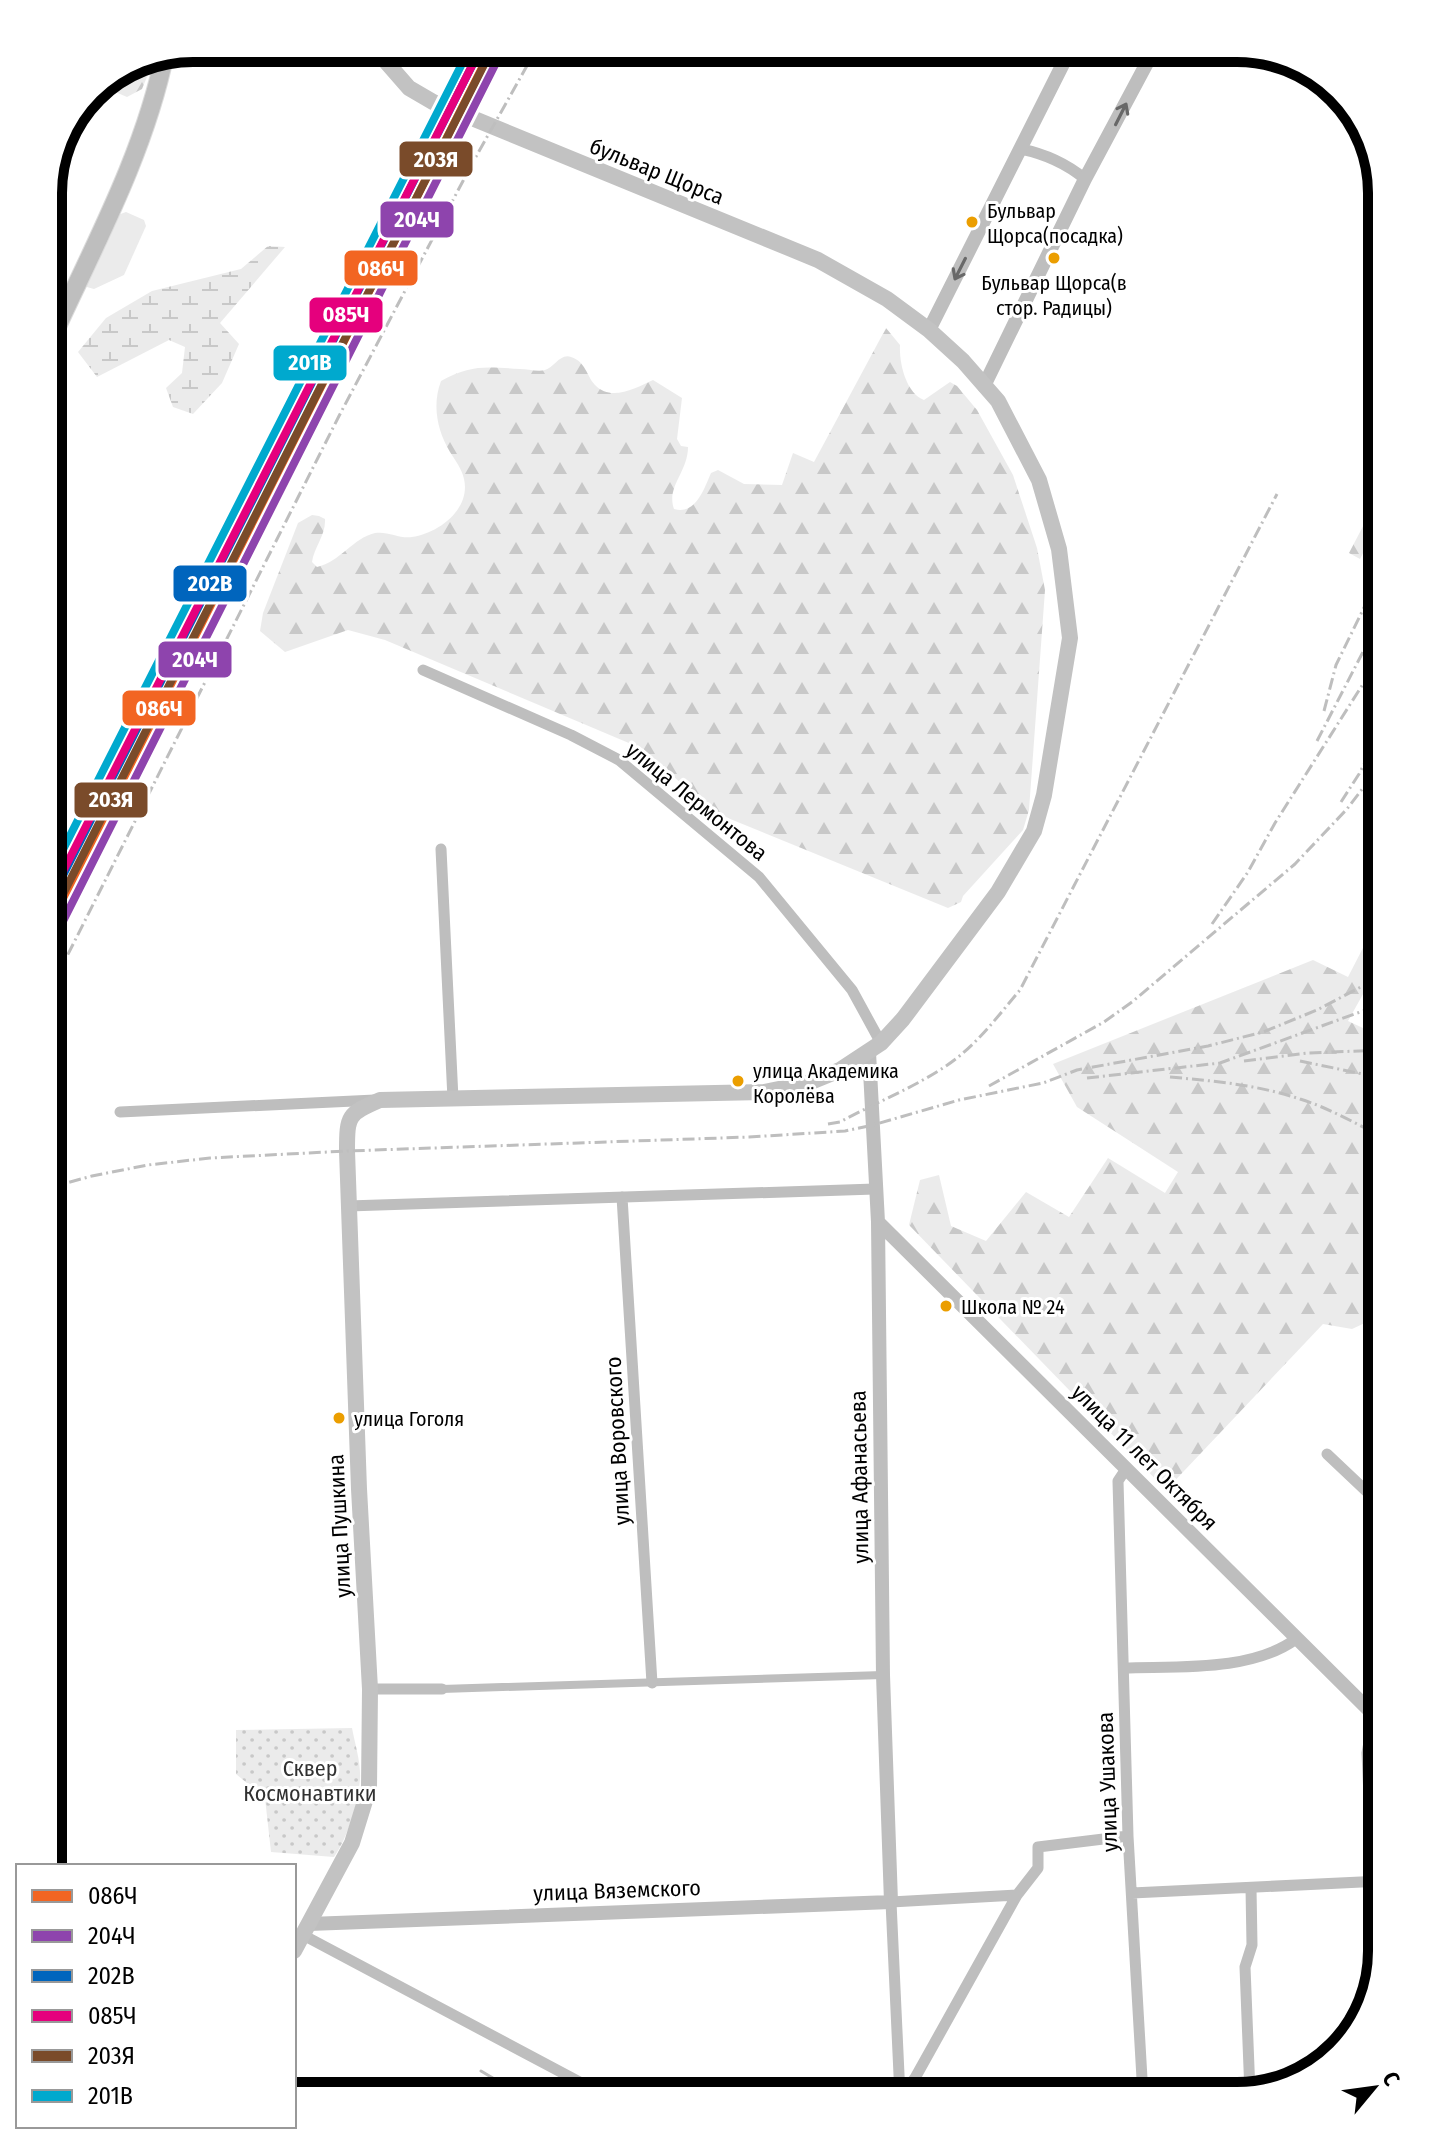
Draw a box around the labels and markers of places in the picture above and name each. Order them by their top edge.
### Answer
place label: Бульвар Щорса(посадка) [987,199,1123,248]
marker: Бульвар Щорса(посадка) [964,214,980,230]
marker: Бульвар Щорса(в стор. Радицы) [1046,250,1062,266]
place label: Бульвар Щорса(в стор. Радицы) [981,271,1127,320]
place label: улица Академика Королёва [753,1059,899,1108]
marker: улица Академика Королёва [730,1073,746,1089]
place label: Школа № 24 [961,1295,1065,1319]
marker: Школа № 24 [938,1298,954,1314]
place label: улица Гоголя [354,1407,464,1431]
marker: улица Гоголя [331,1410,347,1426]

